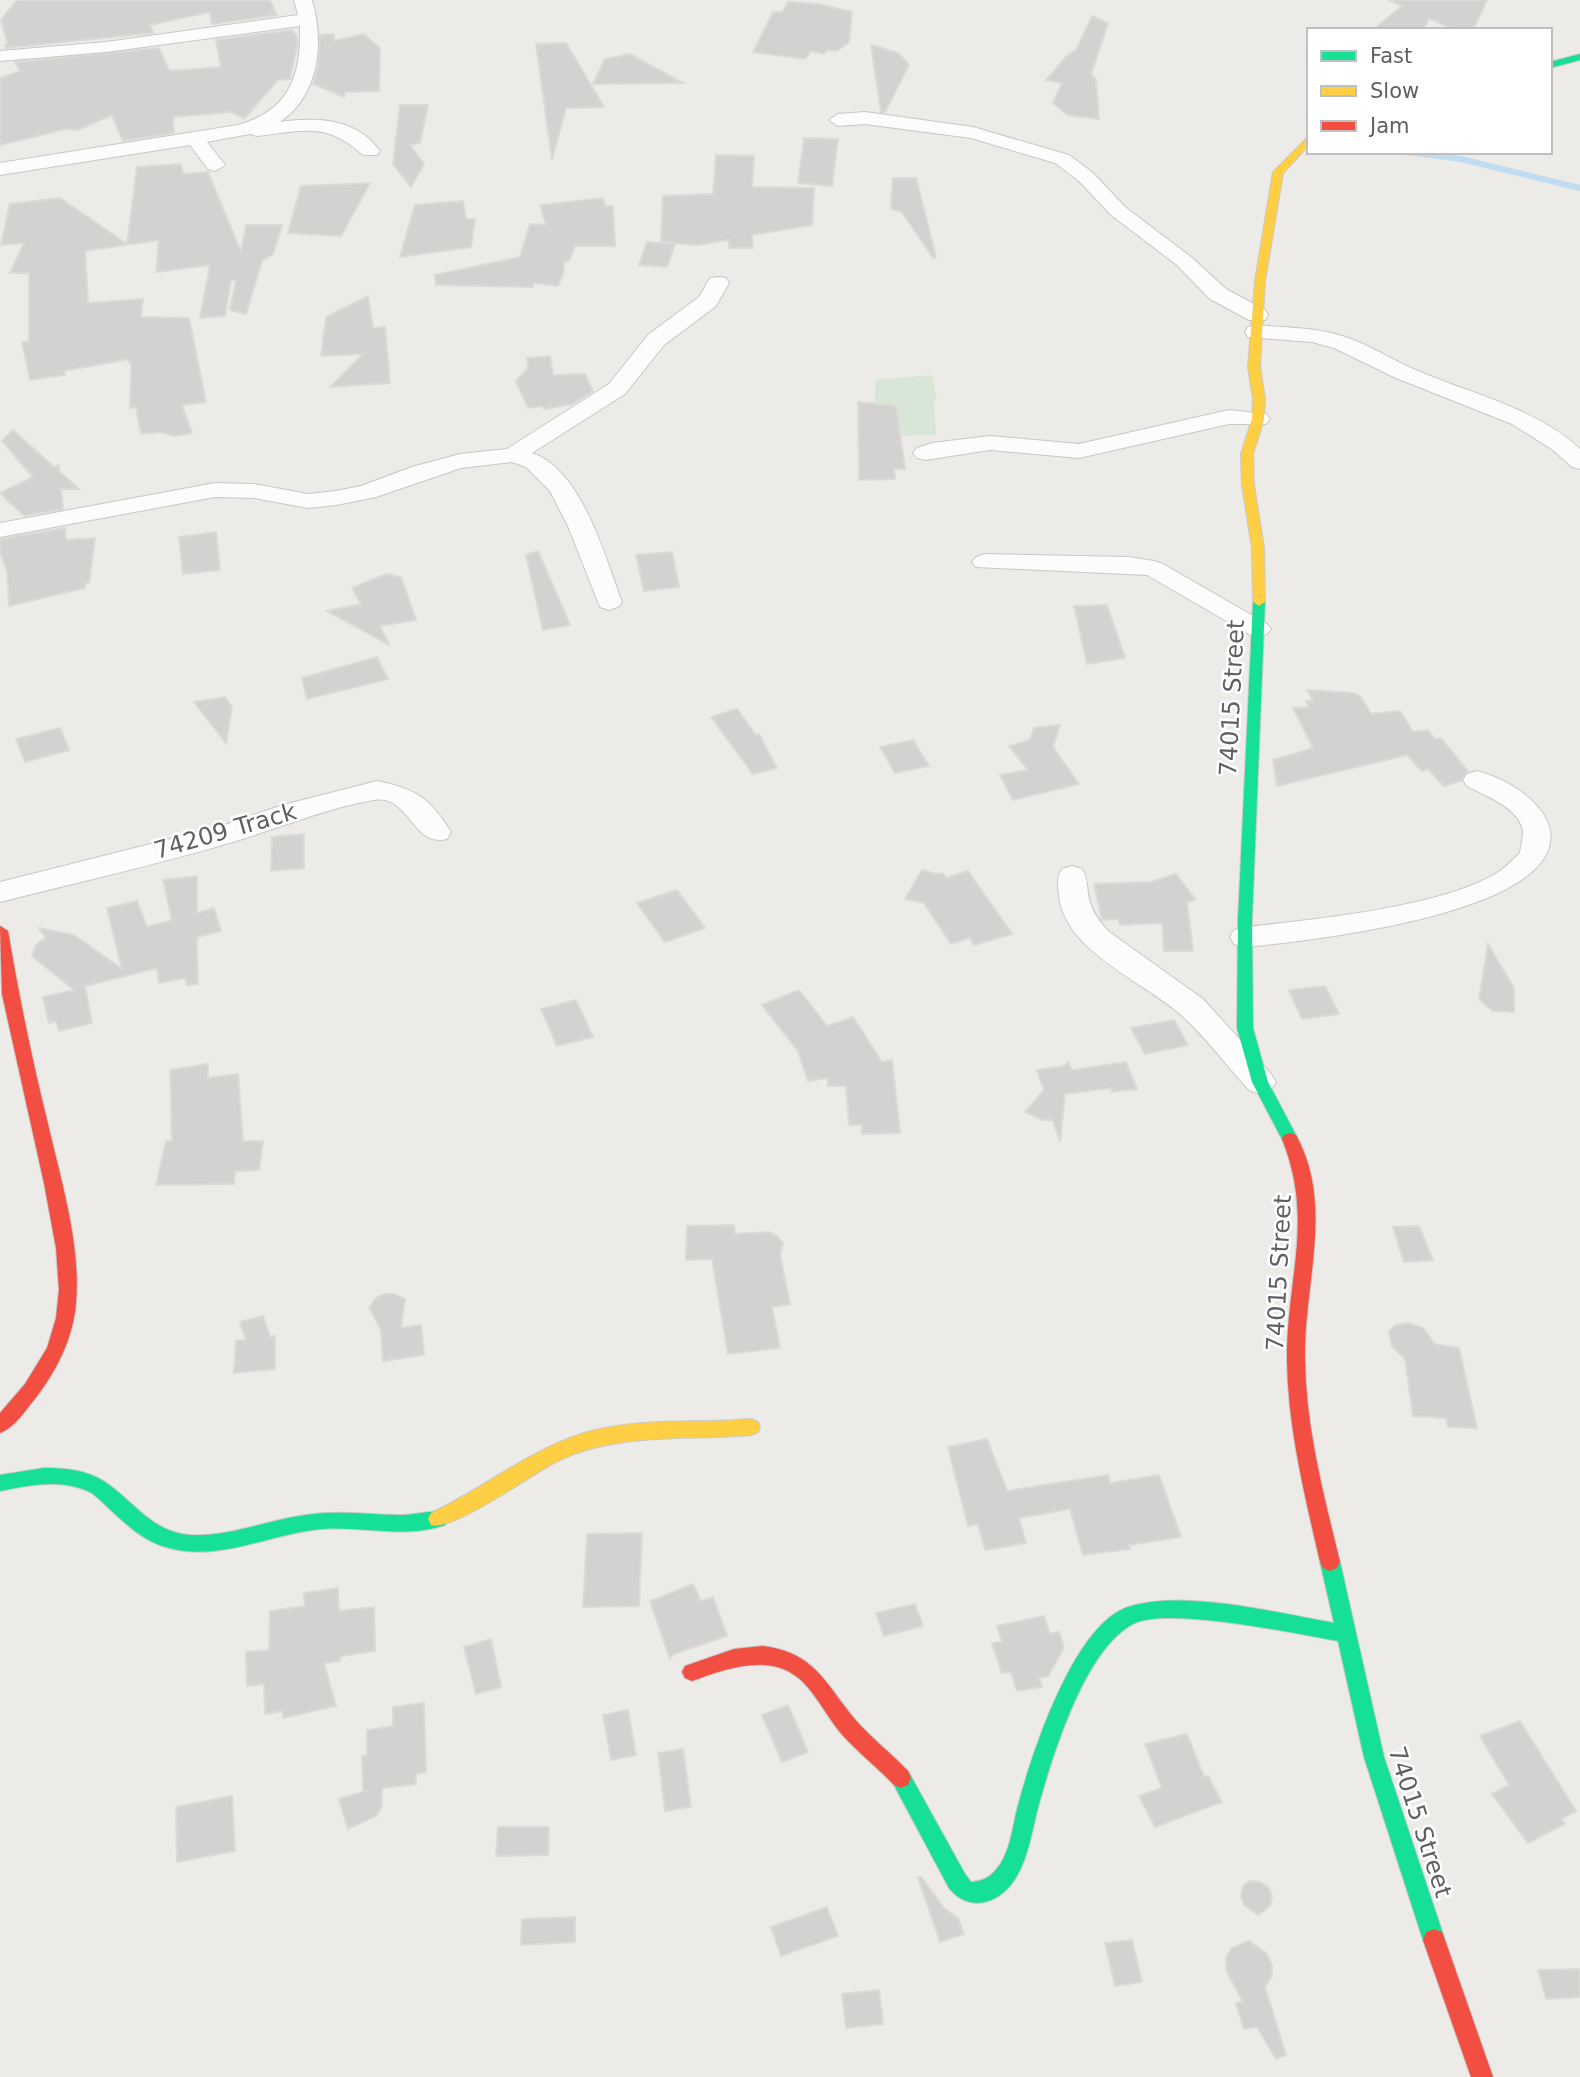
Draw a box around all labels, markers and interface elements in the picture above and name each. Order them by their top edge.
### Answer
legend [1307,28,1552,154]
text: Fast [1370,44,1412,68]
text: Slow [1370,79,1419,103]
text: Jam [1368,114,1410,138]
street label: 74015 Street [1214,619,1250,777]
street label: 74209 Track [151,797,300,865]
street label: 74015 Street [1261,1194,1297,1352]
street label: 74015 Street [1382,1743,1458,1901]

